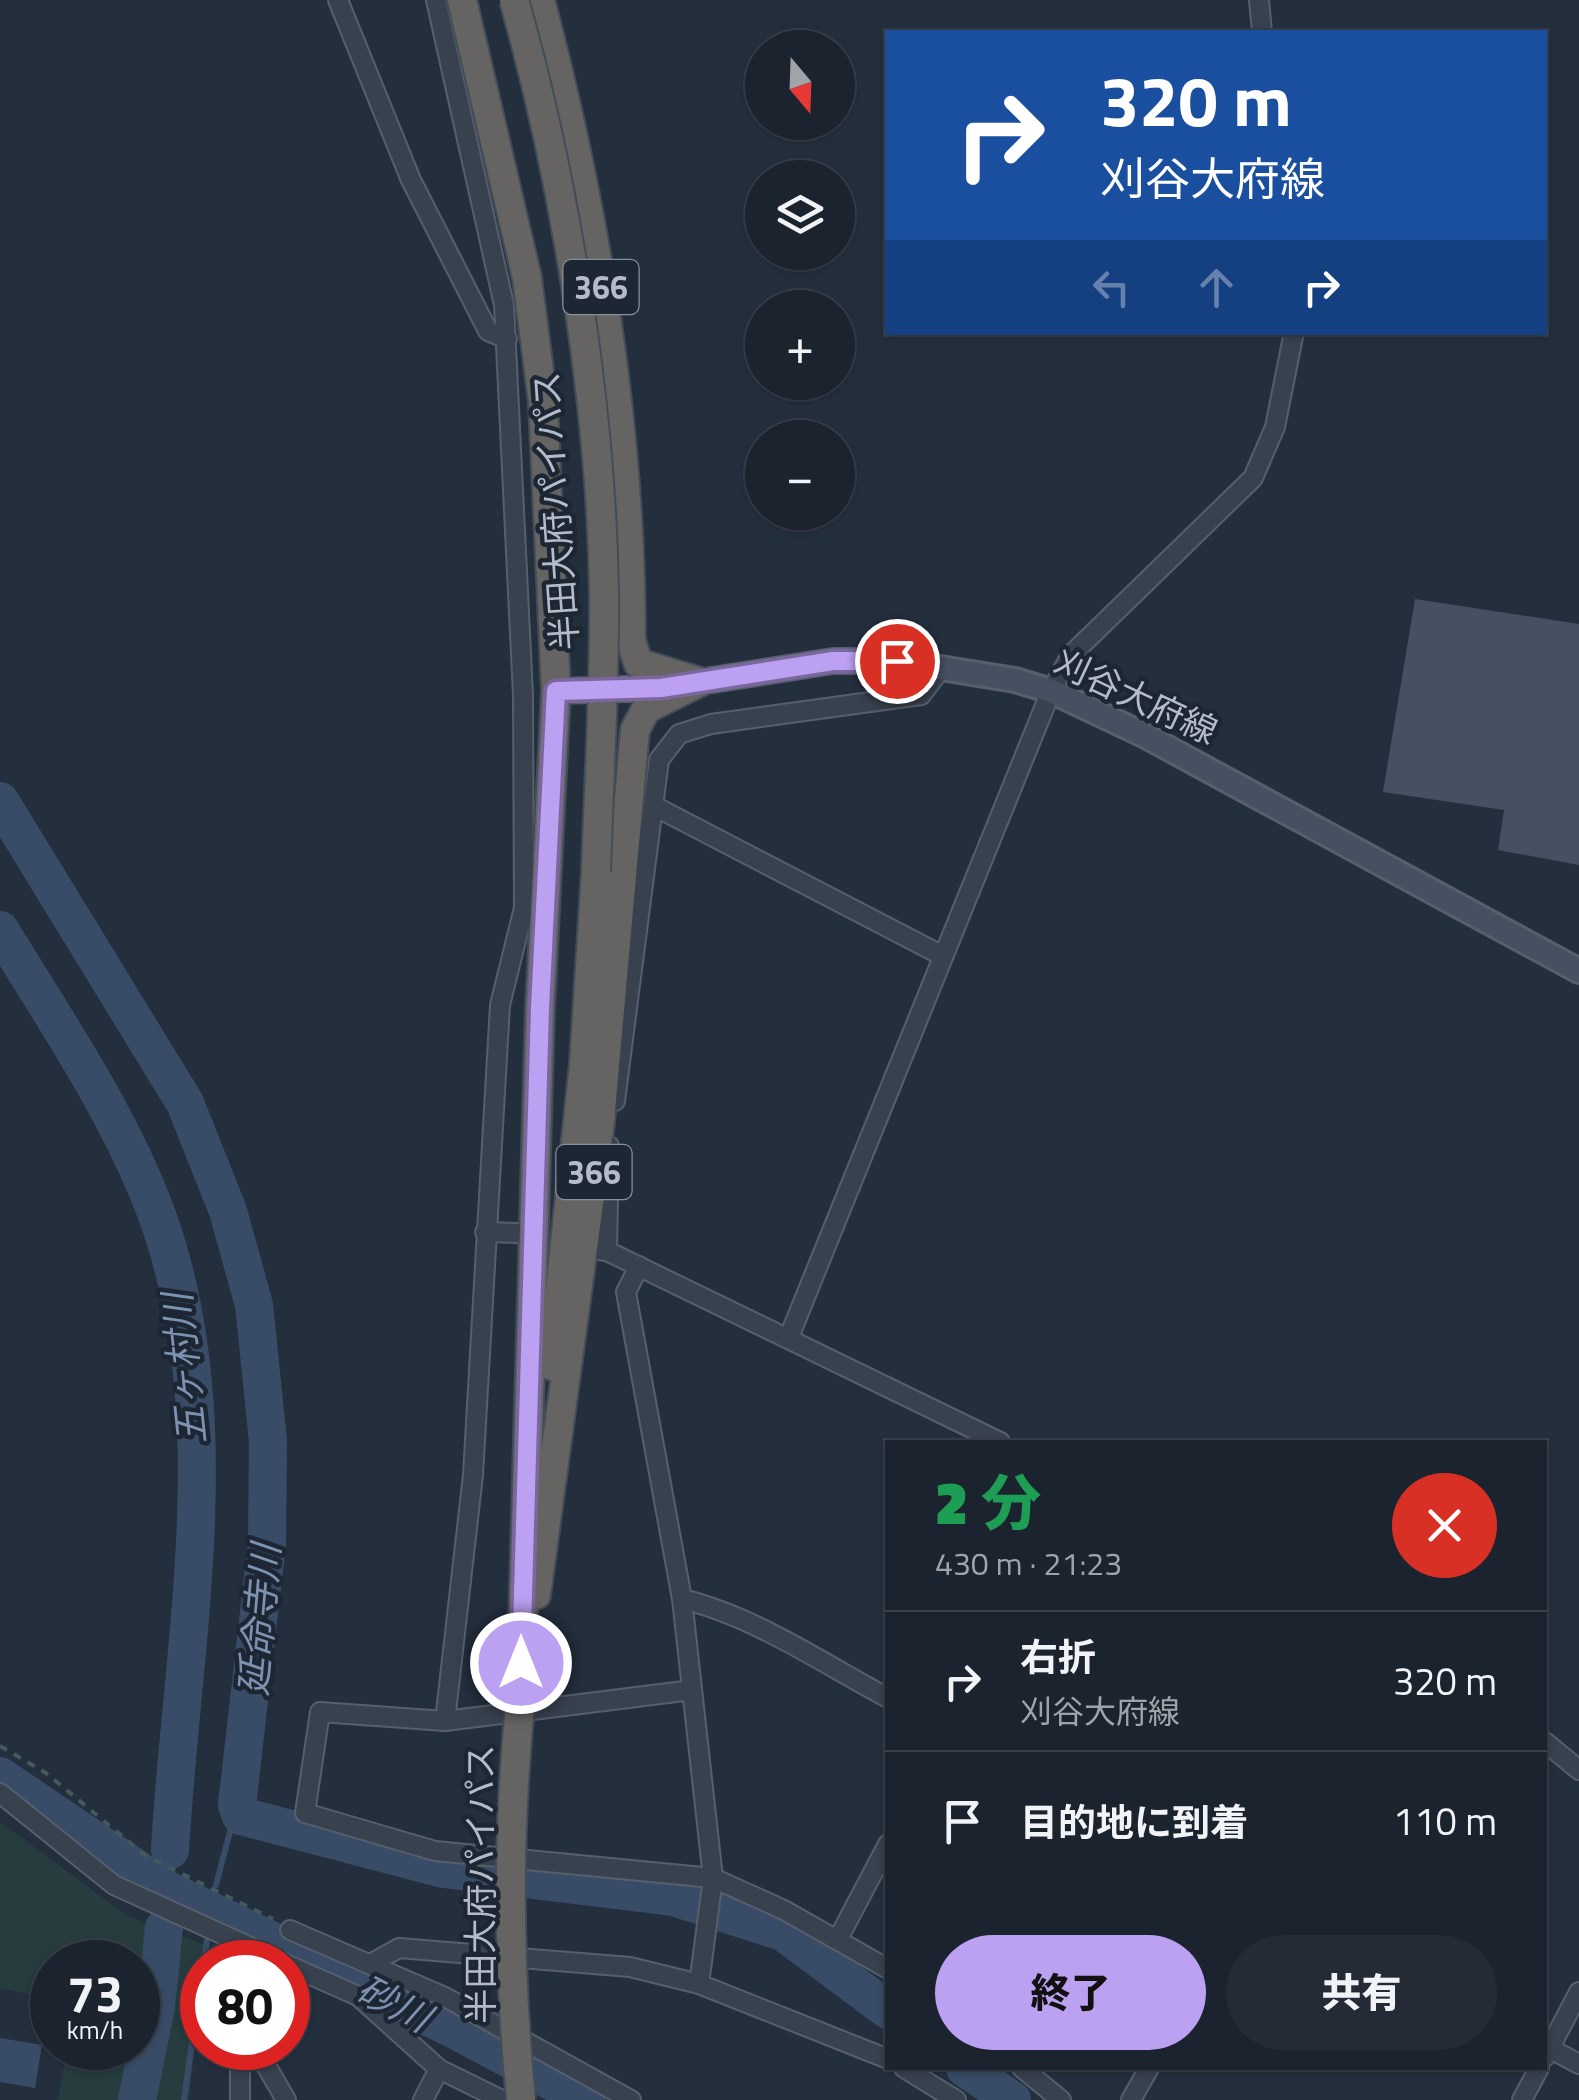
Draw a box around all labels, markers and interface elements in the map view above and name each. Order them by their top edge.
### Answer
north arrow [745,30,855,140]
map controls [745,30,855,530]
text: 320 m [1100,47,1292,153]
icon: right [935,70,1065,200]
text: 刈谷大府線 [1100,144,1325,212]
button: layers [745,160,855,270]
road number: 366 [564,260,638,314]
icon: left [1084,260,1139,315]
icon: ahead [1189,260,1244,315]
icon: right [1294,260,1349,315]
button: + [745,290,855,400]
street label: 半田大府パイパス [518,370,592,652]
button: − [745,420,855,530]
pin [855,619,940,704]
icon: arrive [870,634,925,689]
street label: 刈谷大府線 [1045,635,1227,757]
road number: 366 [556,1145,632,1199]
water label: 五ヶ村川 [147,1286,221,1448]
text: 2 分 [935,1456,1041,1547]
button: close [1392,1473,1497,1578]
water label: 延命寺川 [223,1538,295,1698]
text: 430 m · 21:23 [935,1539,1122,1587]
position arrow [469,1611,573,1715]
text: 右折 [1020,1628,1096,1686]
text: 320 m [1393,1652,1497,1710]
icon: right [935,1654,990,1709]
text: 刈谷大府線 [1020,1687,1180,1735]
street label: 半田大府パイパス [453,1744,507,2024]
text: 110 m [1393,1792,1497,1850]
text: 目的地に到着 [1020,1793,1248,1851]
icon: arrive [935,1794,990,1849]
button: 終了 [935,1935,1206,2050]
button: 共有 [1226,1935,1497,2050]
speed limit sign: 80 [180,1940,310,2070]
text: 73 [67,1955,123,2031]
water label: 砂川 [347,1960,445,2048]
text: km/h [67,2011,123,2049]

